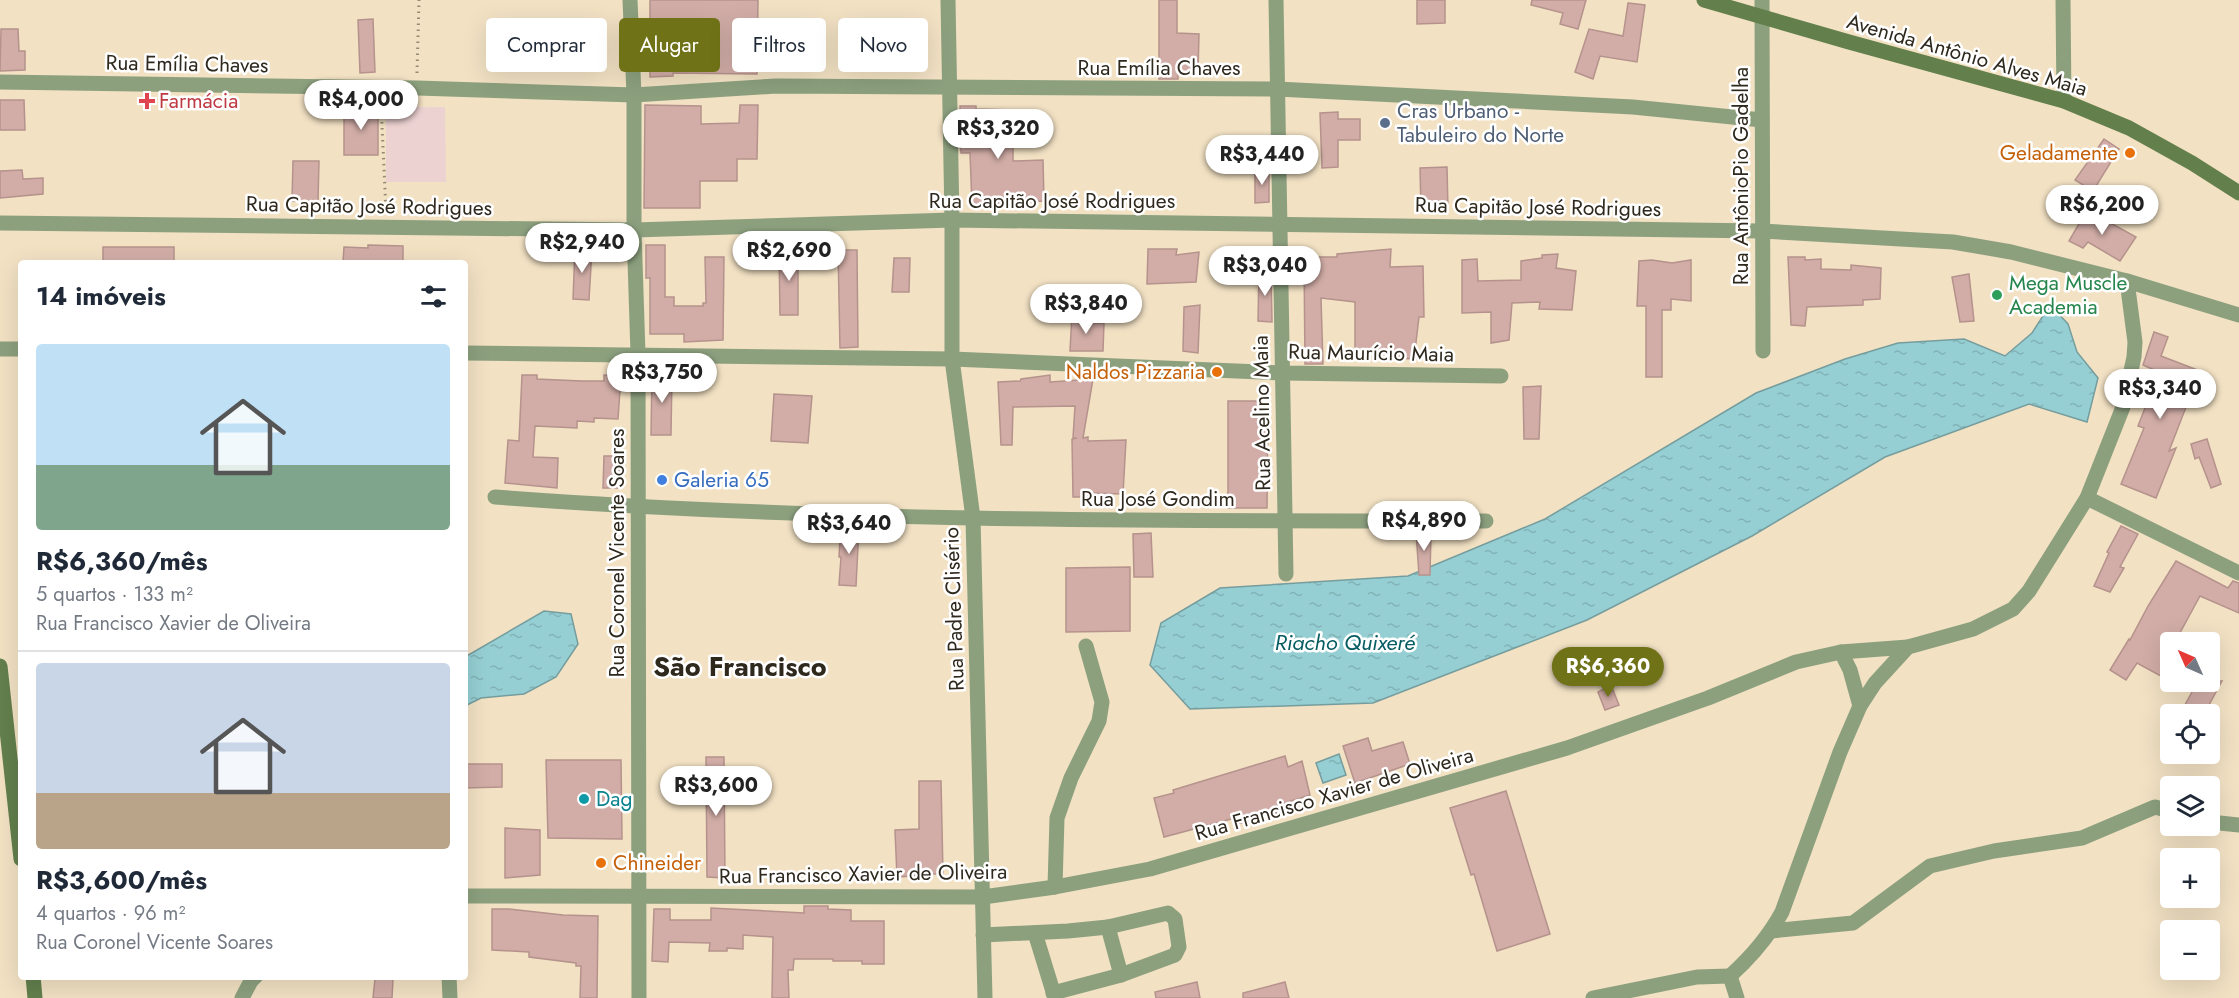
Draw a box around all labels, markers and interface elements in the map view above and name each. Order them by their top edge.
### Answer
street label: Avenida Antônio Alves Maia [1843,6,2091,104]
chip: Comprar [486,18,607,72]
chip: Alugar [619,18,720,72]
chip: Filtros [732,18,826,72]
chip: Novo [838,18,928,72]
street label: Rua Emília Chaves [105,48,269,80]
street label: Rua Emília Chaves [1078,53,1240,83]
street label: Rua AntônioPio Gadelha [1726,67,1756,285]
pin: R$4,000 [306,80,416,131]
text: R$4,000 [318,85,404,114]
place label: Farmácia [159,86,238,116]
marker: Farmácia [140,94,154,108]
place label: Cras Urbano - Tabuleiro do Norte [1397,96,1564,150]
pin: R$3,320 [943,109,1053,160]
text: R$3,320 [957,114,1039,143]
marker: Cras Urbano - Tabuleiro do Norte [1378,116,1392,130]
pin: R$3,440 [1207,135,1317,186]
place label: Geladamente [2000,138,2118,168]
text: R$3,440 [1219,140,1305,169]
marker: Geladamente [2123,146,2137,160]
pin: R$6,200 [2047,185,2157,236]
street label: Rua Capitão José Rodrigues [929,186,1175,216]
street label: Rua Capitão José Rodrigues [246,189,492,223]
street label: Rua Capitão José Rodrigues [1415,190,1661,224]
text: R$6,200 [2060,190,2144,219]
pin: R$2,940 [527,223,637,274]
text: R$2,940 [539,228,625,257]
pin: R$2,690 [734,231,844,282]
text: R$2,690 [747,236,831,265]
pin: R$3,040 [1210,246,1320,297]
text: R$3,040 [1223,251,1307,280]
place label: Mega Muscle Academia [2009,268,2128,322]
text: 14 imóveis [36,277,166,315]
icon: filters [417,280,450,313]
pin: R$3,840 [1031,284,1141,335]
marker: Mega Muscle Academia [1990,288,2004,302]
text: R$3,840 [1044,289,1128,318]
street label: Rua Acelino Maia [1246,335,1278,491]
street label: Rua Maurício Maia [1288,337,1454,369]
pin: R$3,750 [607,353,717,404]
place label: Naldos Pizzaria [1066,357,1205,387]
text: R$3,750 [621,358,703,387]
marker: Naldos Pizzaria [1210,365,1224,379]
pin: R$3,340 [2105,369,2215,420]
text: R$3,340 [2118,374,2202,403]
icon: home [189,383,297,491]
street label: Rua Coronel Vicente Soares [602,429,632,677]
place label: Galeria 65 [674,465,769,495]
marker: Galeria 65 [655,473,669,487]
street label: Rua José Gondim [1081,484,1235,514]
pin: R$4,890 [1369,501,1479,552]
pin: R$3,640 [794,504,904,555]
text: R$4,890 [1382,506,1466,535]
text: R$3,640 [807,509,891,538]
street label: Rua Padre Clisério [936,526,972,692]
text: R$6,360/mês [36,542,208,580]
text: 5 quartos · 133 m² [36,580,193,609]
text: Rua Francisco Xavier de Oliveira [36,609,311,638]
water label: Riacho Quixeré [1275,626,1416,658]
north arrow [2160,632,2220,692]
map controls [2160,632,2220,980]
district label: São Francisco [653,647,827,686]
pin: R$6,360 [1553,647,1663,698]
text: R$6,360 [1566,652,1650,681]
icon: home [189,702,297,810]
button: locate [2160,704,2220,764]
street label: Rua Francisco Xavier de Oliveira [1191,740,1477,848]
pin: R$3,600 [661,766,771,817]
text: R$3,600 [674,771,758,800]
button: layers [2160,776,2220,836]
place label: Dag [596,784,632,814]
marker: Dag [577,792,591,806]
place label: Chineider [613,848,702,878]
button: + [2160,848,2220,908]
marker: Chineider [594,856,608,870]
street label: Rua Francisco Xavier de Oliveira [719,856,1007,892]
text: R$3,600/mês [36,861,207,899]
text: 4 quartos · 96 m² [36,899,185,928]
button: − [2160,920,2220,980]
text: Rua Coronel Vicente Soares [36,928,273,957]

